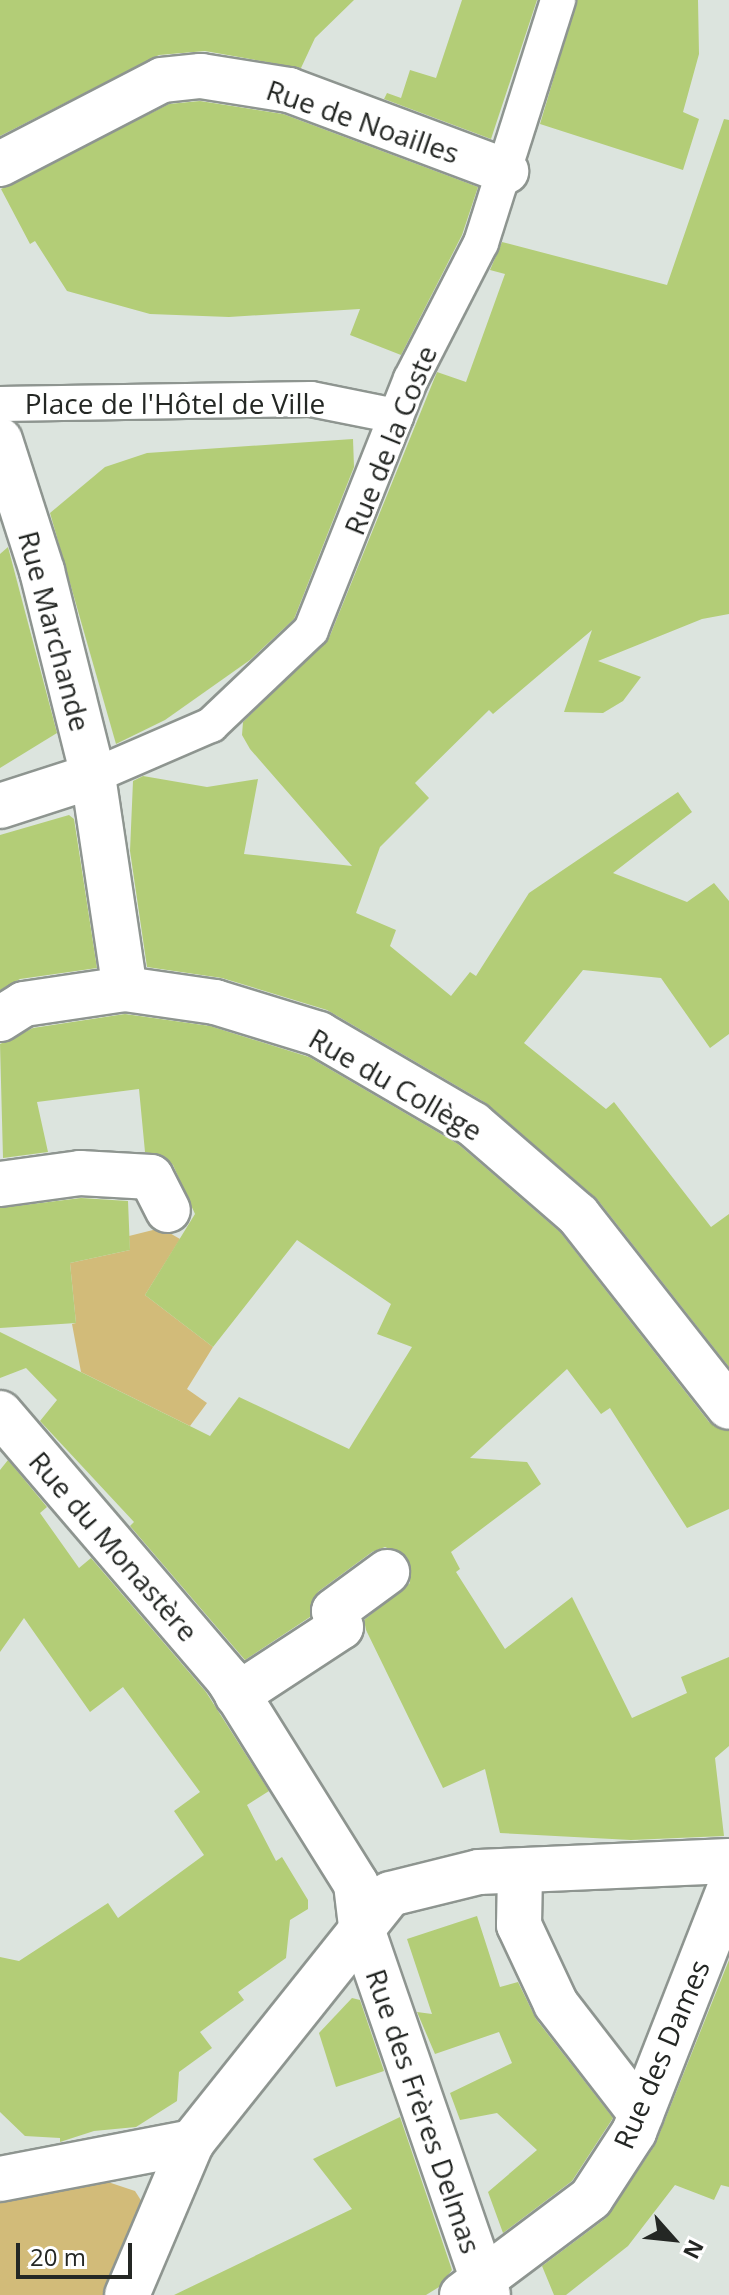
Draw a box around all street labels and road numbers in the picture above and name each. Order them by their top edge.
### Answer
street label: Rue de Noailles [262,72,464,170]
street label: Rue de la Coste [337,341,443,539]
street label: Place de l'Hôtel de Ville [25,386,325,420]
street label: Rue Marchande [12,527,98,735]
street label: Rue du Collège [303,1021,489,1147]
street label: Rue du Monastère [23,1444,205,1648]
street label: Rue des Dames [606,1955,716,2153]
street label: Rue des Frères Delmas [360,1965,488,2257]

